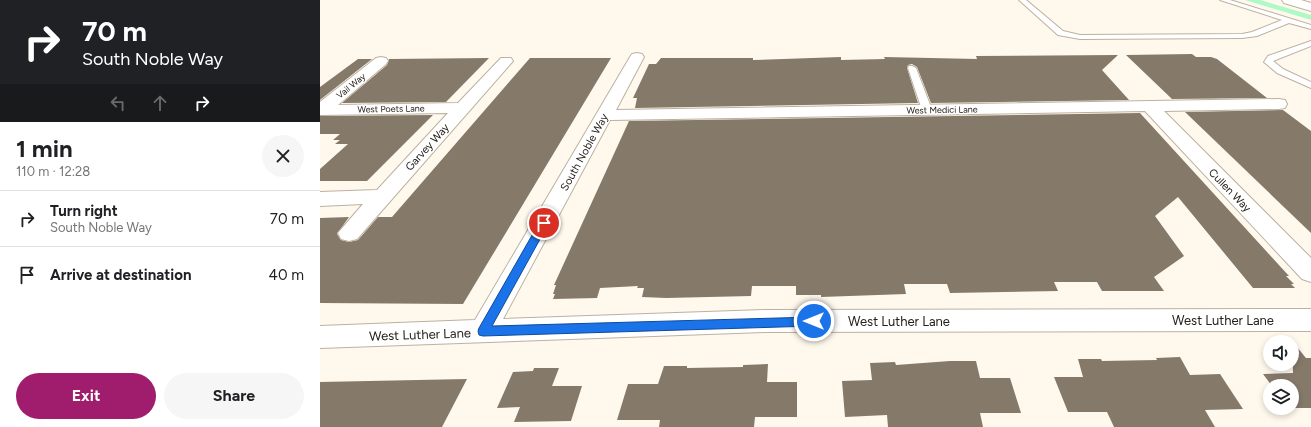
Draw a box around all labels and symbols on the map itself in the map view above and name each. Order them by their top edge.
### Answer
street label: Vail Way [334,70,368,101]
street label: West Poets Lane [357,102,425,115]
street label: West Medici Lane [906,103,978,116]
street label: South Noble Way [558,111,611,193]
street label: Garvey Way [403,121,452,174]
street label: Cullen Way [1206,166,1254,215]
pin [527,206,561,240]
position arrow [793,300,835,342]
street label: West Luther Lane [1172,313,1274,328]
street label: West Luther Lane [848,314,950,329]
street label: West Luther Lane [369,325,471,344]

